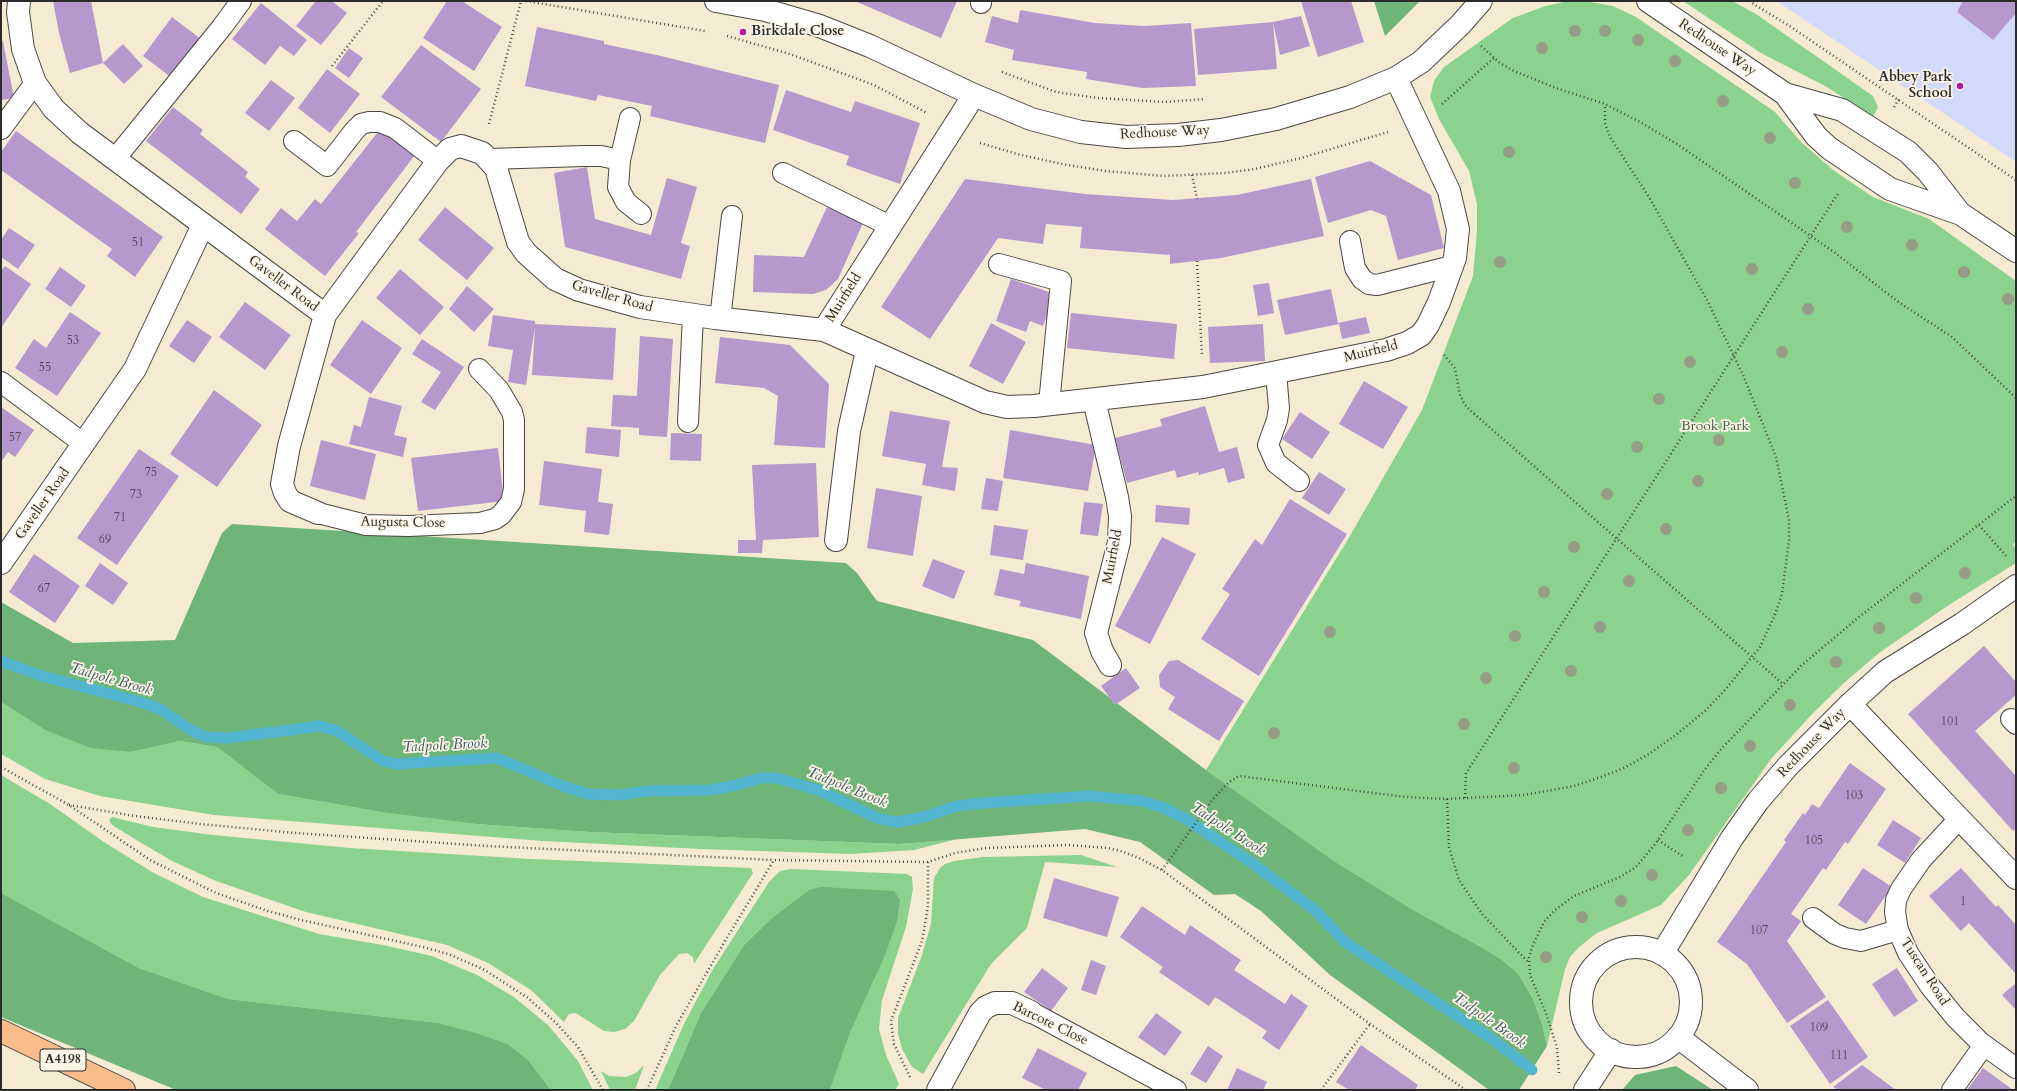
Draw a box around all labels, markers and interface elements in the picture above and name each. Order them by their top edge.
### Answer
street label: Redhouse Way [1675,16,1759,80]
place label: Birkdale Close [751,24,844,40]
marker: Birkdale Close [738,27,748,37]
place label: Abbey Park School [1878,70,1952,102]
marker: Abbey Park School [1955,81,1965,91]
street label: Redhouse Way [1120,122,1210,144]
house number: 51 [132,236,144,250]
street label: Gaveller Road [245,252,321,316]
street label: Muirfield [822,270,866,326]
street label: Gaveller Road [569,277,655,317]
house number: 53 [67,334,79,348]
street label: Muirfield [1342,337,1400,367]
house number: 55 [39,361,51,375]
park label: Brook Park [1681,419,1749,435]
house number: 57 [9,431,21,445]
street label: Gaveller Road [12,465,74,543]
house number: 75 [145,466,157,480]
house number: 73 [130,488,142,502]
house number: 71 [114,511,126,525]
street label: Augusta Close [360,514,446,532]
street label: Muirfield [1099,528,1127,586]
house number: 69 [99,533,111,547]
house number: 67 [38,582,50,596]
water label: Tadpole Brook [68,660,154,700]
street label: Redhouse Way [1775,705,1849,781]
house number: 101 [1941,715,1959,729]
water label: Tadpole Brook [402,735,488,757]
water label: Tadpole Brook [804,764,890,812]
house number: 103 [1845,789,1863,803]
water label: Tadpole Brook [1187,799,1269,861]
house number: 105 [1805,834,1823,848]
house number: 1 [1960,895,1966,909]
house number: 107 [1750,924,1768,938]
street label: Tuscan Road [1896,935,1952,1009]
water label: Tadpole Brook [1449,989,1529,1053]
street label: Barcote Close [1009,998,1091,1050]
house number: 109 [1810,1021,1828,1035]
road number: A4198 [40,1049,86,1071]
house number: 111 [1830,1049,1848,1063]

